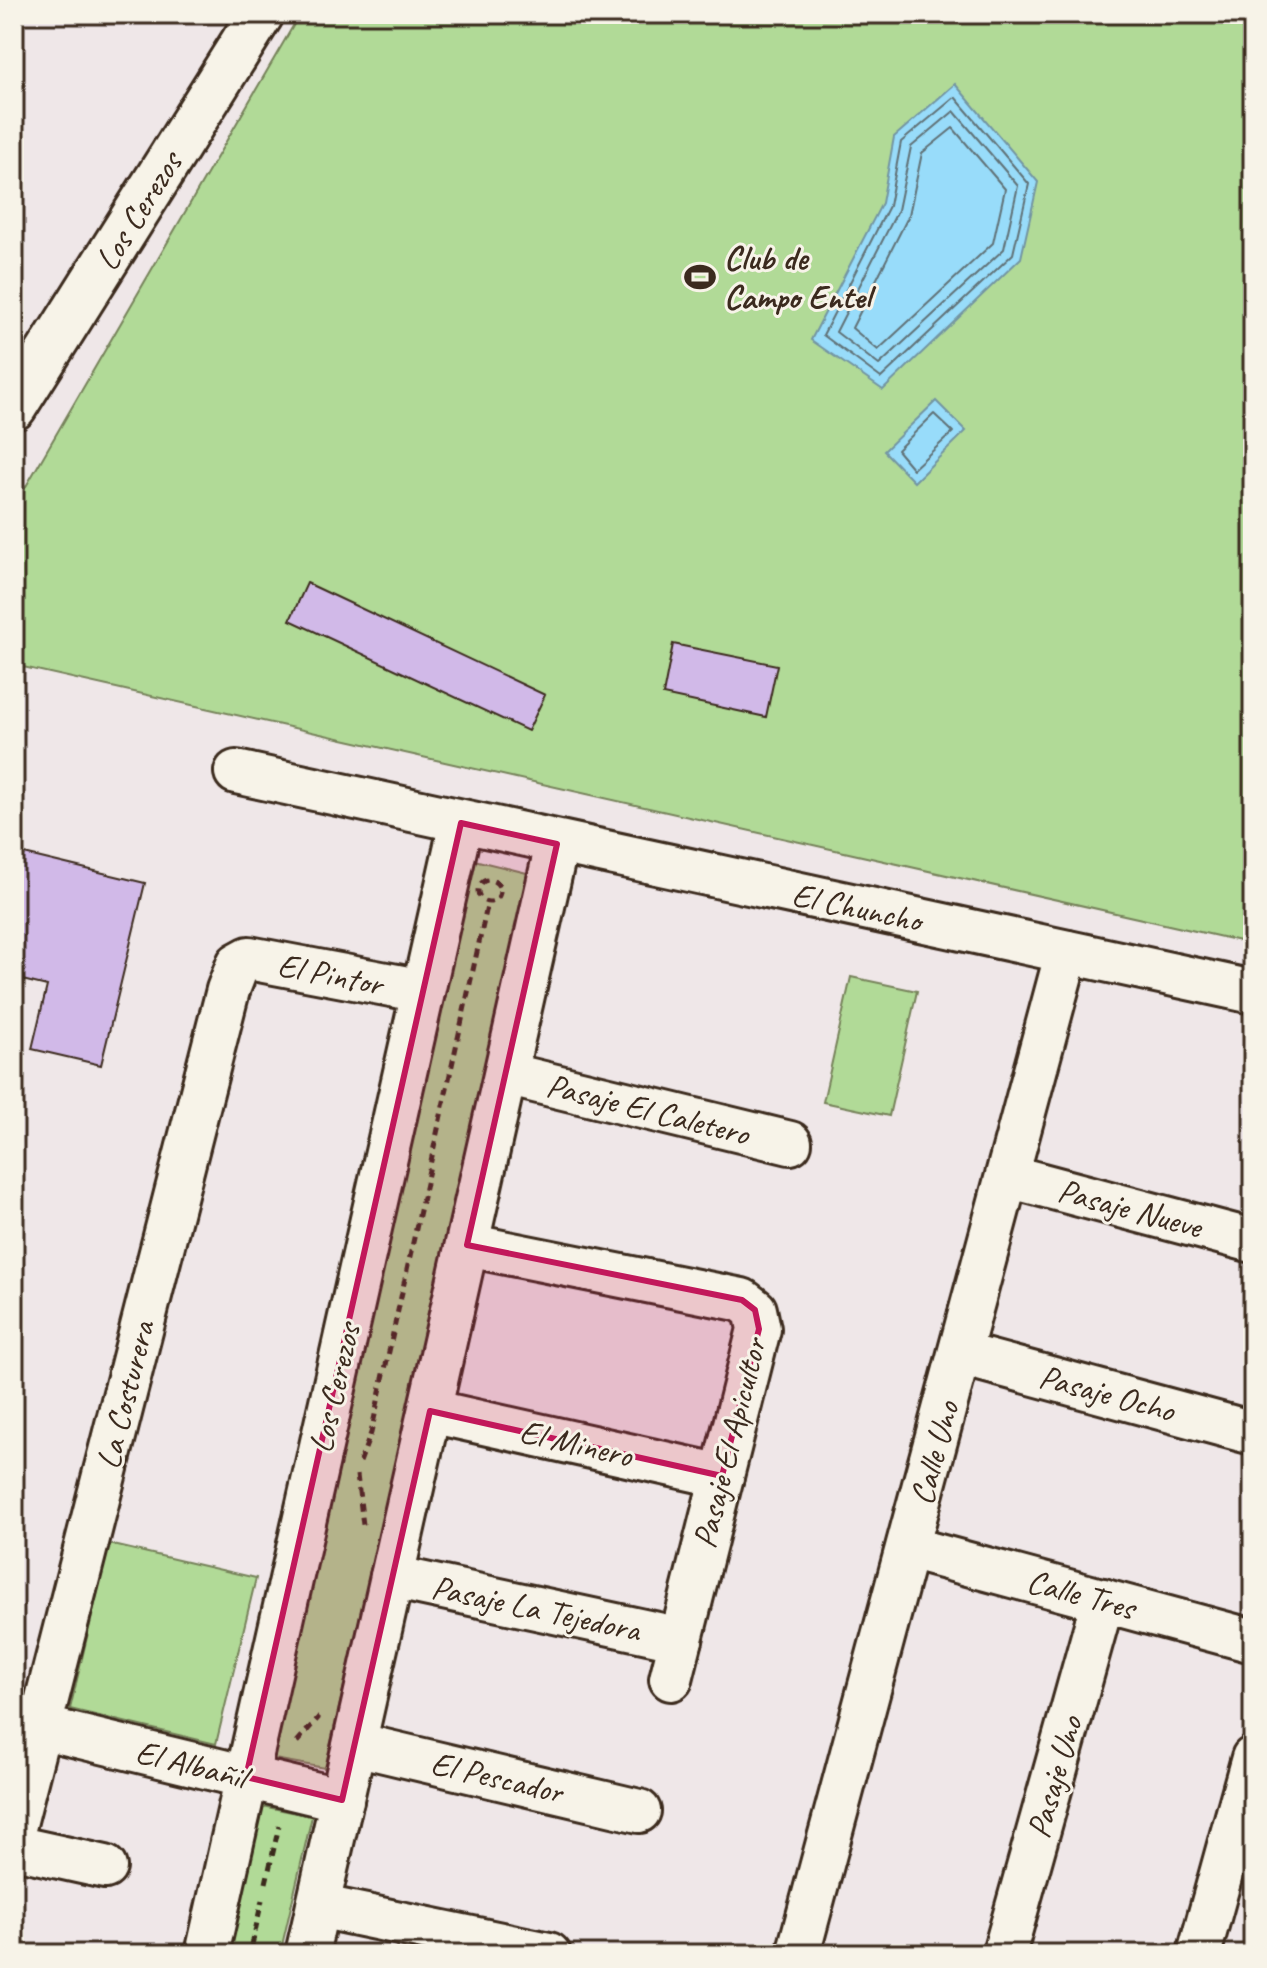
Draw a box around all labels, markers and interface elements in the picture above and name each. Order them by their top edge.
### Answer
street label: Los Cerezos [85,141,193,278]
place label: Club de Campo Entel [724,236,876,318]
sports icon: Club de Campo Entel [683,260,717,294]
street label: El Chuncho [789,872,929,942]
street label: El Pintor [274,943,389,1006]
street label: Pasaje El Caletero [542,1063,756,1155]
street label: Pasaje Nueve [1053,1168,1208,1248]
street label: La Costurera [86,1314,165,1473]
street label: Los Cerezos [298,1316,370,1457]
street label: Pasaje El Apicultor [682,1331,776,1552]
street label: Pasaje Ocho [1035,1354,1181,1432]
street label: Calle Uno [900,1395,969,1509]
street label: El Minero [516,1409,638,1477]
street label: Calle Tres [1022,1559,1143,1630]
street label: Pasaje La Tejedora [428,1565,647,1652]
street label: Pasaje Uno [1016,1709,1092,1843]
street label: El Albañil [132,1730,257,1800]
street label: El Pescador [427,1741,570,1814]

